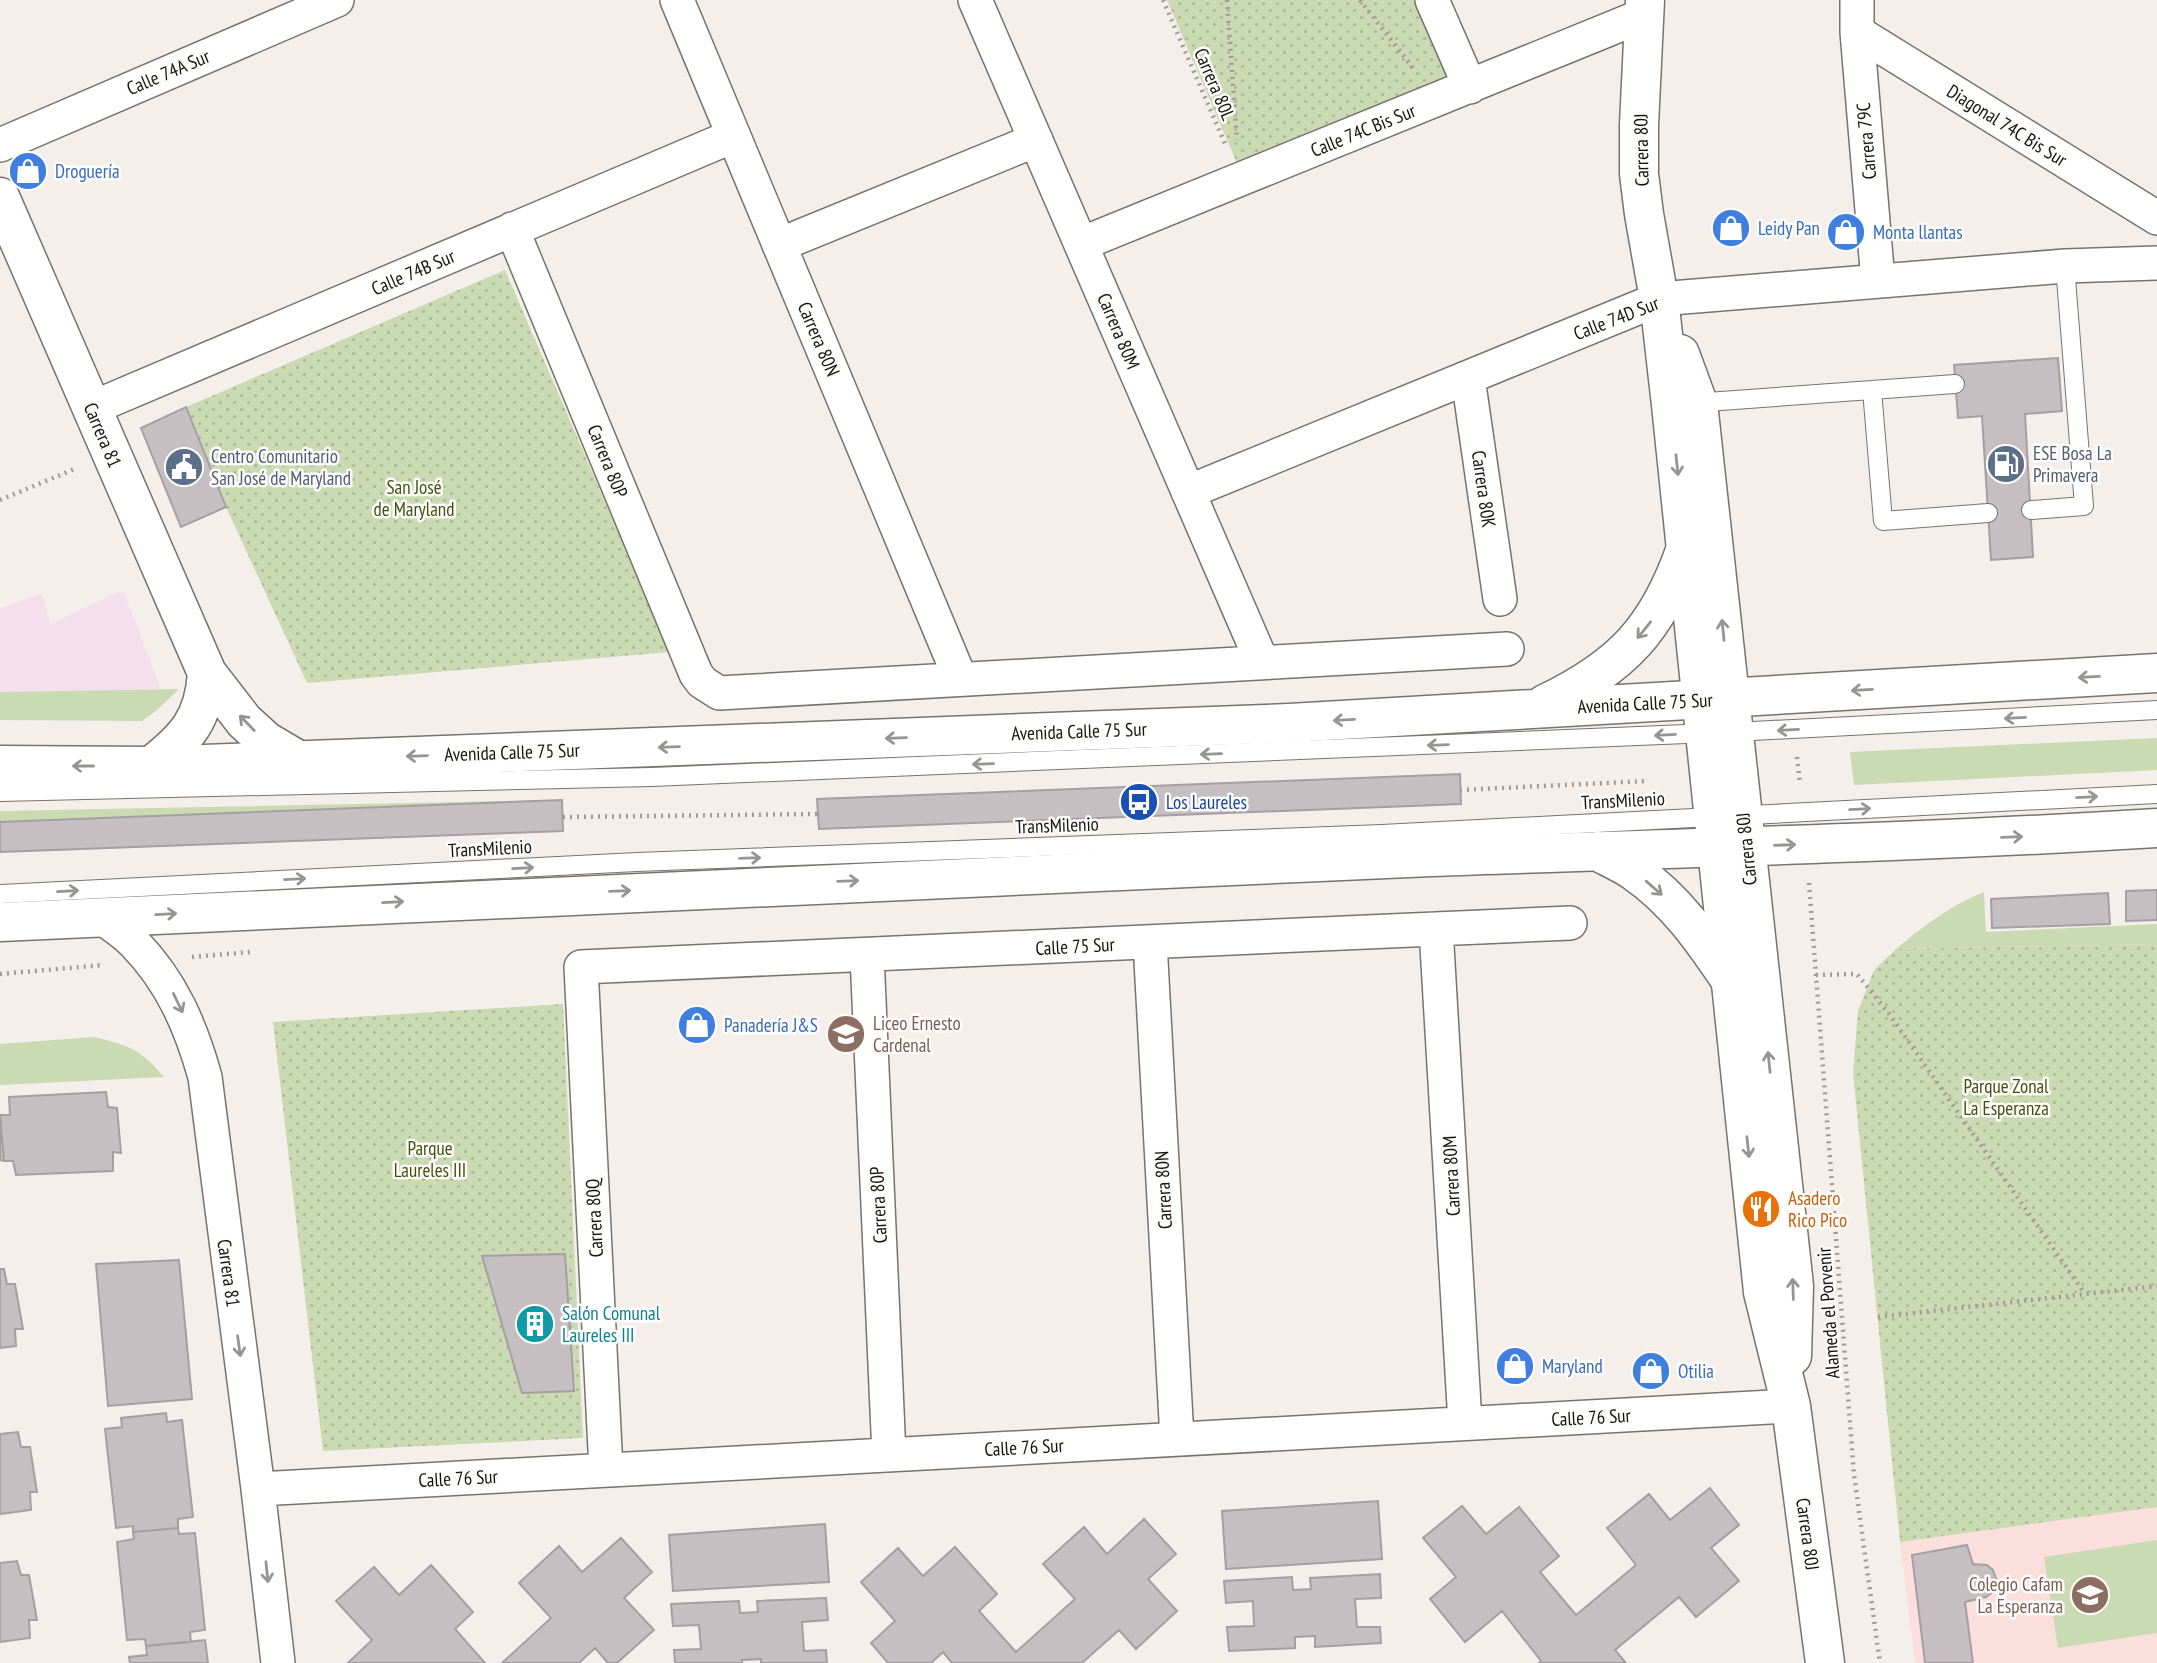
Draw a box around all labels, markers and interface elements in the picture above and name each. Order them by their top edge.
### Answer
street label: Calle 74A Sur [123,43,214,100]
street label: Carrera 80L [1189,44,1241,124]
street label: Diagonal 74C Bis Sur [1943,79,2072,172]
street label: Calle 74C Bis Sur [1307,98,1420,162]
street label: Carrera 79C [1851,101,1881,180]
street label: Carrera 80J [1628,113,1654,187]
shop icon: Droguería [7,150,49,192]
place label: Droguería [55,159,120,183]
shop icon: Leidy Pan [1710,207,1752,249]
shop icon: Monta llantas [1825,211,1867,253]
place label: Leidy Pan [1758,216,1820,240]
place label: Monta llantas [1873,220,1963,244]
street label: Calle 74B Sur [368,243,459,300]
street label: Carrera 80M [1092,289,1146,373]
street label: Calle 74D Sur [1570,290,1663,345]
street label: Carrera 80N [793,298,845,380]
street label: Carrera 81 [79,399,127,471]
street label: Carrera 80P [582,421,634,502]
place label: ESE Bosa La Primavera [2033,441,2112,487]
fuel station icon: ESE Bosa La Primavera [1985,443,2027,485]
place label: Centro Comunitario San José de Maryland [211,444,351,490]
public building icon: Centro Comunitario San José de Maryland [163,446,205,488]
street label: Carrera 80K [1467,449,1501,529]
one-way arrow [1671,453,1684,475]
park label: San José de Maryland [374,475,454,521]
one-way arrow [1716,619,1729,642]
one-way arrow [1636,621,1651,639]
one-way arrow [2078,671,2101,684]
one-way arrow [1851,684,1874,697]
street label: Avenida Calle 75 Sur [1577,687,1714,719]
one-way arrow [2004,711,2027,724]
one-way arrow [238,714,255,731]
one-way arrow [1333,714,1355,727]
street label: Avenida Calle 75 Sur [1011,717,1148,745]
one-way arrow [1777,723,1800,736]
one-way arrow [1654,729,1677,742]
one-way arrow [885,732,908,745]
street label: Avenida Calle 75 Sur [444,738,581,766]
one-way arrow [1427,738,1450,751]
one-way arrow [657,740,680,753]
one-way arrow [1200,748,1223,761]
one-way arrow [406,750,429,763]
one-way arrow [972,757,995,770]
one-way arrow [72,759,95,773]
bus stop icon: Los Laureles [1118,781,1160,823]
street label: TransMilenio [1581,786,1665,814]
place label: Los Laureles [1166,790,1247,814]
one-way arrow [2075,791,2098,804]
one-way arrow [1848,803,1871,816]
street label: TransMilenio [1015,812,1099,838]
street label: Carrera 80J [1730,812,1762,886]
one-way arrow [2001,830,2024,843]
street label: TransMilenio [448,834,532,862]
one-way arrow [1773,839,1796,852]
one-way arrow [738,851,761,864]
one-way arrow [511,861,534,874]
one-way arrow [284,873,307,886]
one-way arrow [836,875,859,888]
one-way arrow [1645,880,1663,896]
one-way arrow [56,884,79,897]
one-way arrow [609,885,632,898]
one-way arrow [381,896,404,909]
one-way arrow [154,907,177,920]
street label: Calle 75 Sur [1035,932,1116,960]
one-way arrow [172,992,185,1013]
shop icon: Panadería J&S [676,1004,718,1046]
place label: Liceo Ernesto Cardenal [873,1011,961,1057]
place label: Panadería J&S [724,1013,818,1037]
school or university icon: Liceo Ernesto Cardenal [825,1013,867,1055]
one-way arrow [1763,1052,1776,1074]
park label: Parque Zonal La Esperanza [1963,1074,2049,1120]
street label: Carrera 80M [1437,1135,1465,1217]
one-way arrow [1742,1135,1755,1158]
park label: Parque Laureles III [394,1136,466,1182]
street label: Carrera 80N [1149,1150,1177,1230]
street label: Carrera 80P [864,1166,892,1244]
street label: Carrera 80Q [580,1178,608,1258]
place label: Asadero Rico Pico [1788,1186,1847,1232]
restaurant icon: Asadero Rico Pico [1740,1188,1782,1230]
street label: Carrera 81 [212,1238,246,1308]
street label: Alameda el Porvenir [1811,1246,1845,1380]
one-way arrow [1786,1277,1800,1300]
place label: Salón Comunal Laureles III [562,1301,661,1347]
building icon: Salón Comunal Laureles III [514,1303,556,1345]
one-way arrow [233,1334,246,1357]
shop icon: Maryland [1494,1345,1536,1387]
shop icon: Otilia [1630,1350,1672,1392]
place label: Maryland [1542,1354,1603,1378]
place label: Otilia [1678,1359,1714,1383]
street label: Calle 76 Sur [1551,1403,1632,1431]
street label: Calle 76 Sur [984,1433,1065,1461]
street label: Calle 76 Sur [418,1464,499,1492]
street label: Carrera 80J [1791,1496,1825,1572]
one-way arrow [261,1560,274,1582]
place label: Colegio Cafam La Esperanza [1969,1572,2063,1618]
school or university icon: Colegio Cafam La Esperanza [2069,1574,2111,1616]

